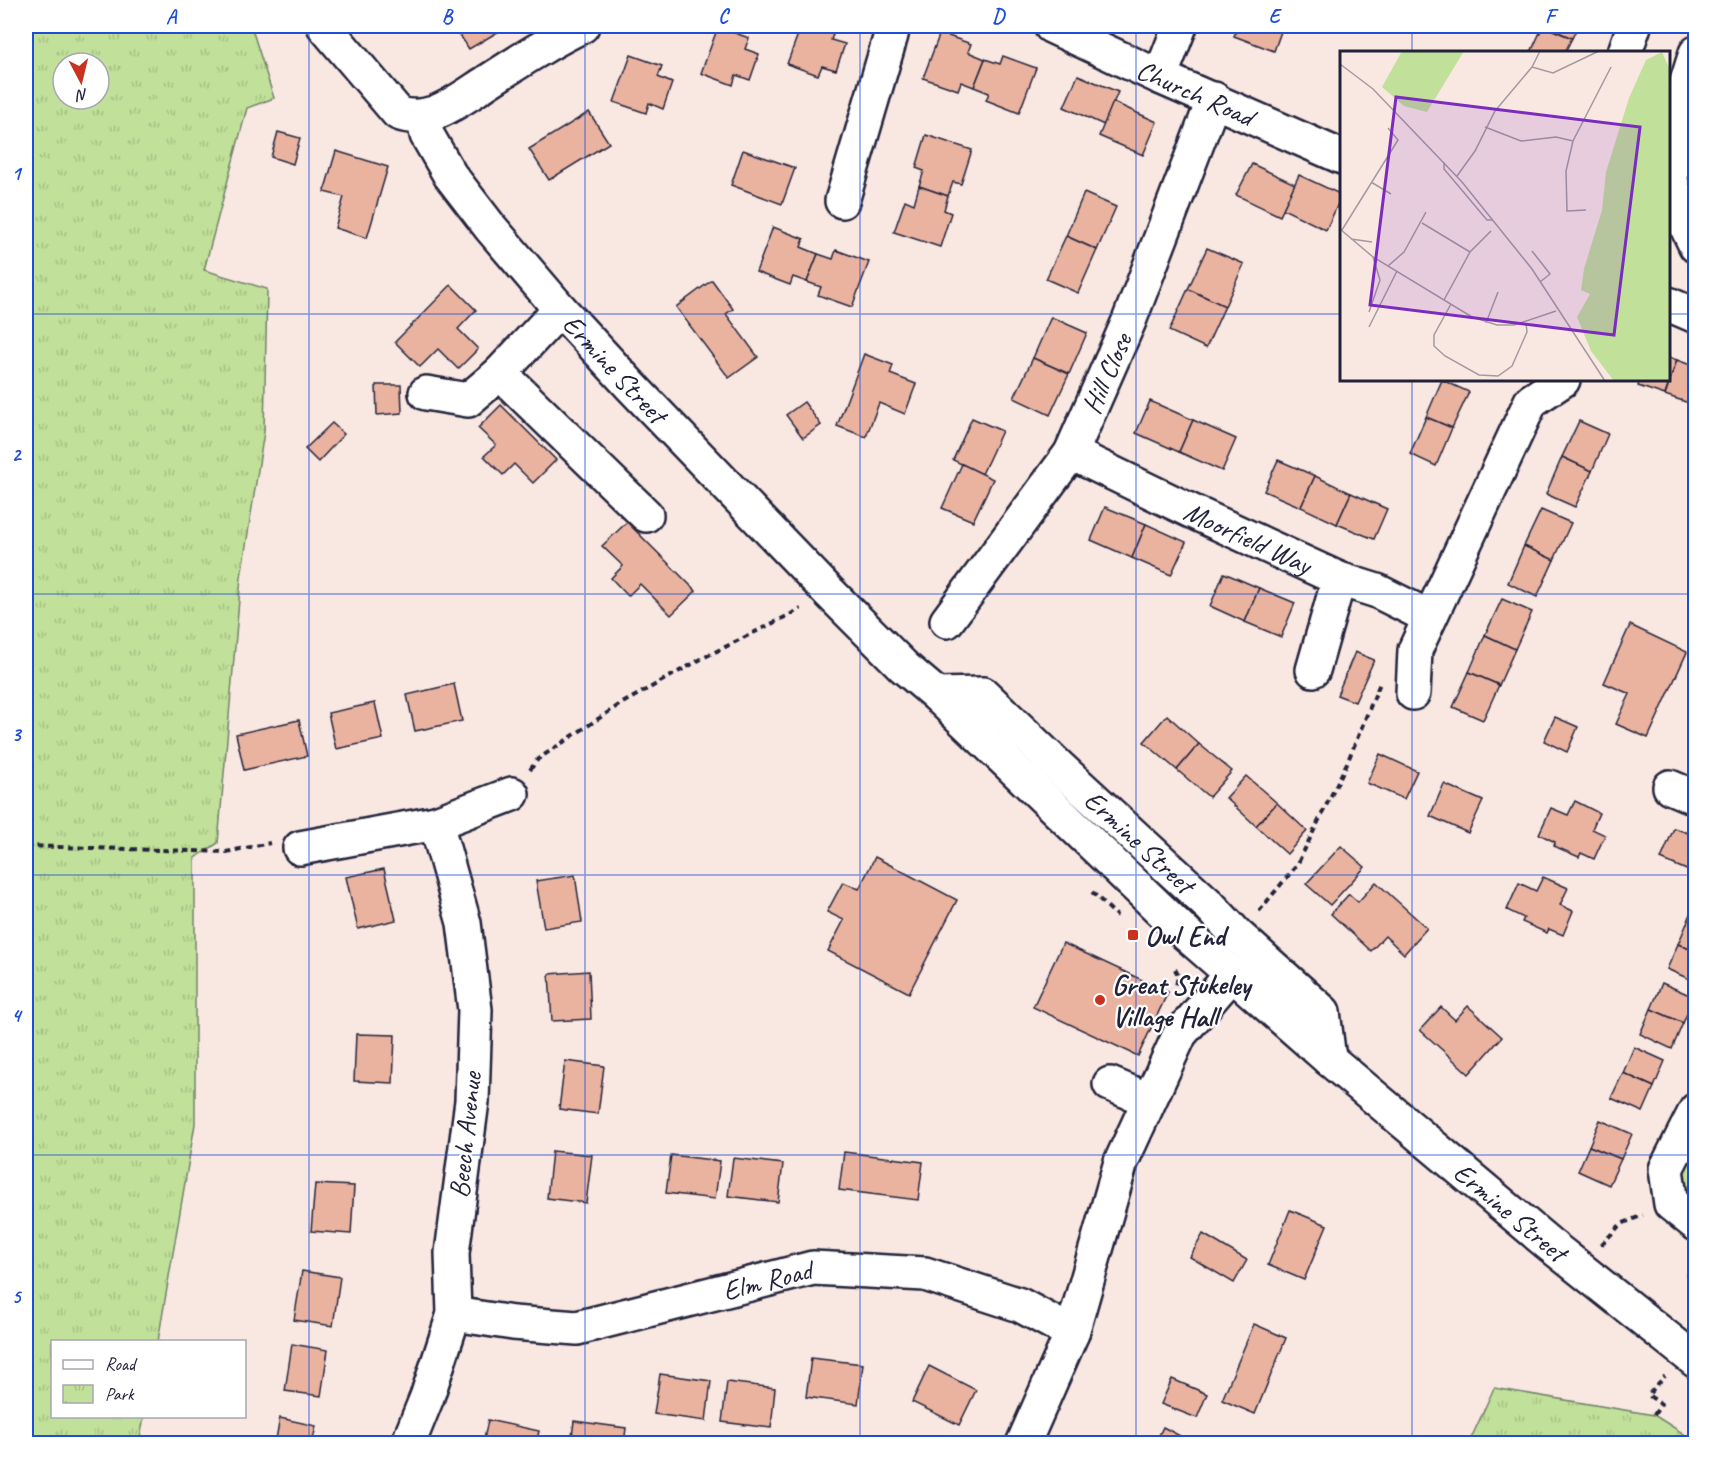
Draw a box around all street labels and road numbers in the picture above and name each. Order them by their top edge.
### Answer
street label: Church Road [1131,51,1263,135]
street label: Ermine Street [556,306,677,433]
street label: Hill Close [1073,326,1140,419]
street label: Moorfield Way [1179,493,1319,582]
street label: Ermine Street [1077,782,1205,903]
street label: Beech Avenue [441,1068,489,1200]
street label: Ermine Street [1447,1154,1577,1271]
street label: Elm Road [719,1251,819,1308]

